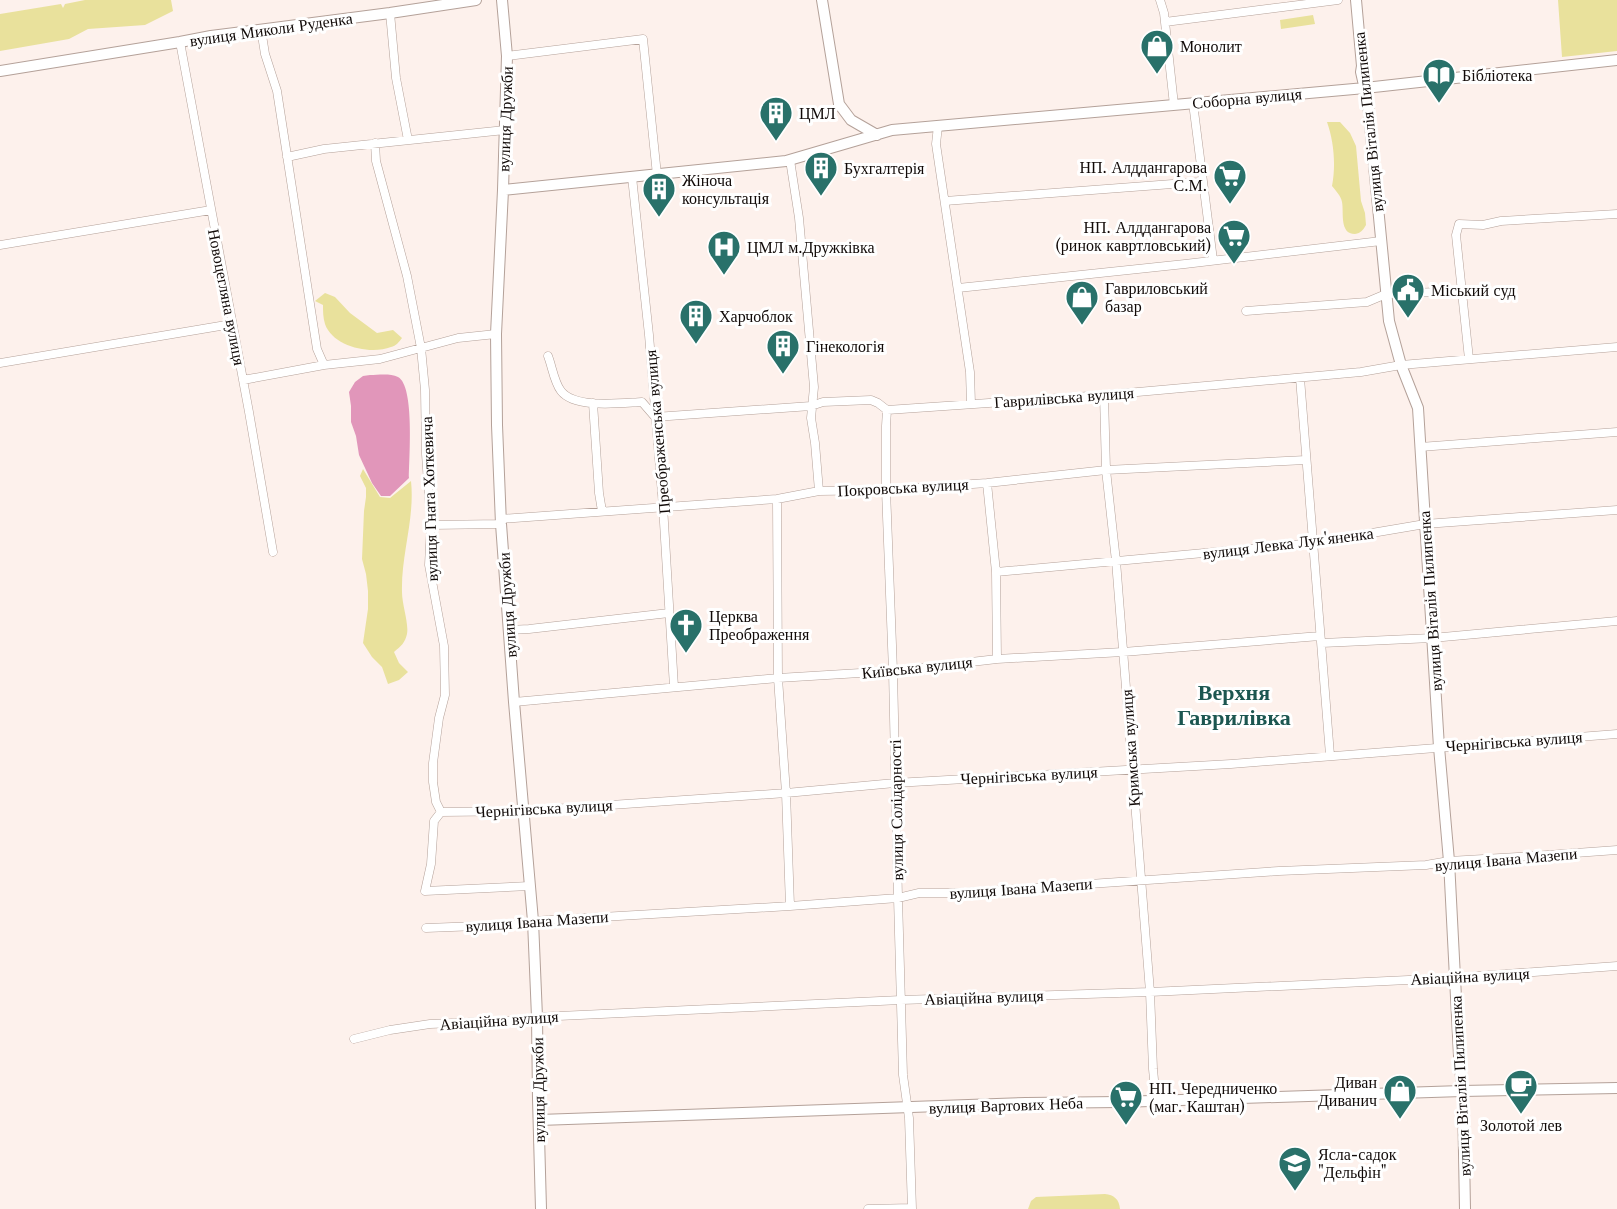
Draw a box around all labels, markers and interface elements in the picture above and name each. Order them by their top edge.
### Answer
street label: вулиця Миколи Руденка [188,8,354,50]
shop icon: Монолит [1139,28,1175,75]
street label: вулиця Віталія Пилипенка [1349,31,1387,213]
place label: Монолит [1180,36,1242,56]
library icon: Бібліотека [1421,57,1457,104]
place label: Бібліотека [1462,65,1532,85]
street label: вулиця Дружби [493,66,517,172]
street label: Соборна вулиця [1191,83,1303,113]
building icon: ЦМЛ [758,95,794,142]
place label: ЦМЛ [799,103,836,123]
building icon: Бухгалтерія [803,150,839,197]
place label: НП. Алддангарова С.М. [1079,157,1207,195]
place label: Бухгалтерія [844,158,925,178]
supermarket icon: НП. Алддангарова С.М. [1212,158,1248,205]
place label: Жіноча консультація [682,170,770,208]
building icon: Жіноча консультація [641,171,677,218]
place label: НП. Алддангарова (ринок кавртловський) [1056,217,1211,255]
supermarket icon: НП. Алддангарова (ринок кавртловський) [1216,218,1252,265]
street label: Новоцегляна вулиця [204,227,250,368]
hospital icon: ЦМЛ м.Дружківка [706,229,742,276]
place label: ЦМЛ м.Дружківка [747,237,875,257]
public building icon: Міський суд [1390,272,1426,319]
place label: Гавриловський базар [1105,278,1208,316]
shop icon: Гавриловський базар [1064,279,1100,326]
place label: Міський суд [1431,280,1516,300]
building icon: Харчоблок [678,298,714,345]
place label: Харчоблок [719,306,793,326]
building icon: Гінекологія [765,328,801,375]
place label: Гінекологія [806,336,885,356]
street label: Преображенська вулиця [640,348,674,515]
street label: Гаврилівська вулиця [993,382,1135,412]
street label: вулиця Гната Хоткевича [416,416,442,582]
street label: Покровська вулиця [837,474,970,500]
street label: вулиця Віталія Пилипенка [1414,510,1446,692]
street label: вулиця Левка Лук'яненка [1201,523,1375,563]
street label: вулиця Дружби [493,551,521,658]
place label: Церква Преображення [709,606,810,644]
church icon: Церква Преображення [668,607,704,654]
street label: Київська вулиця [860,651,974,683]
district label: Верхня Гаврилівка [1177,679,1291,731]
street label: Кримська вулиця [1116,688,1144,807]
street label: Чернігівська вулиця [1445,726,1584,756]
street label: вулиця Солідарності [885,739,907,881]
street label: Чернігівська вулиця [960,761,1099,789]
street label: Чернігівська вулиця [475,794,614,822]
street label: вулиця Івана Мазепи [1434,843,1579,875]
street label: вулиця Івана Мазепи [949,873,1094,903]
street label: вулиця Івана Мазепи [465,906,610,936]
street label: Авіаційна вулиця [1410,963,1531,989]
street label: Авіаційна вулиця [924,985,1045,1009]
street label: вулиця Віталія Пилипенка [1445,995,1475,1177]
street label: Авіаційна вулиця [439,1006,560,1034]
street label: вулиця Дружби [527,1037,549,1143]
cafe icon: Золотой лев [1503,1068,1539,1115]
place label: Диван Диванич [1318,1072,1377,1110]
shop icon: Диван Диванич [1382,1073,1418,1120]
place label: НП. Чередниченко (маг. Каштан) [1149,1078,1277,1116]
supermarket icon: НП. Чередниченко (маг. Каштан) [1108,1079,1144,1126]
street label: вулиця Вартових Неба [929,1092,1083,1118]
place label: Золотой лев [1480,1115,1563,1135]
place label: Ясла-садок "Дельфін" [1318,1144,1397,1182]
school or university icon: Ясла-садок "Дельфін" [1277,1145,1313,1192]

